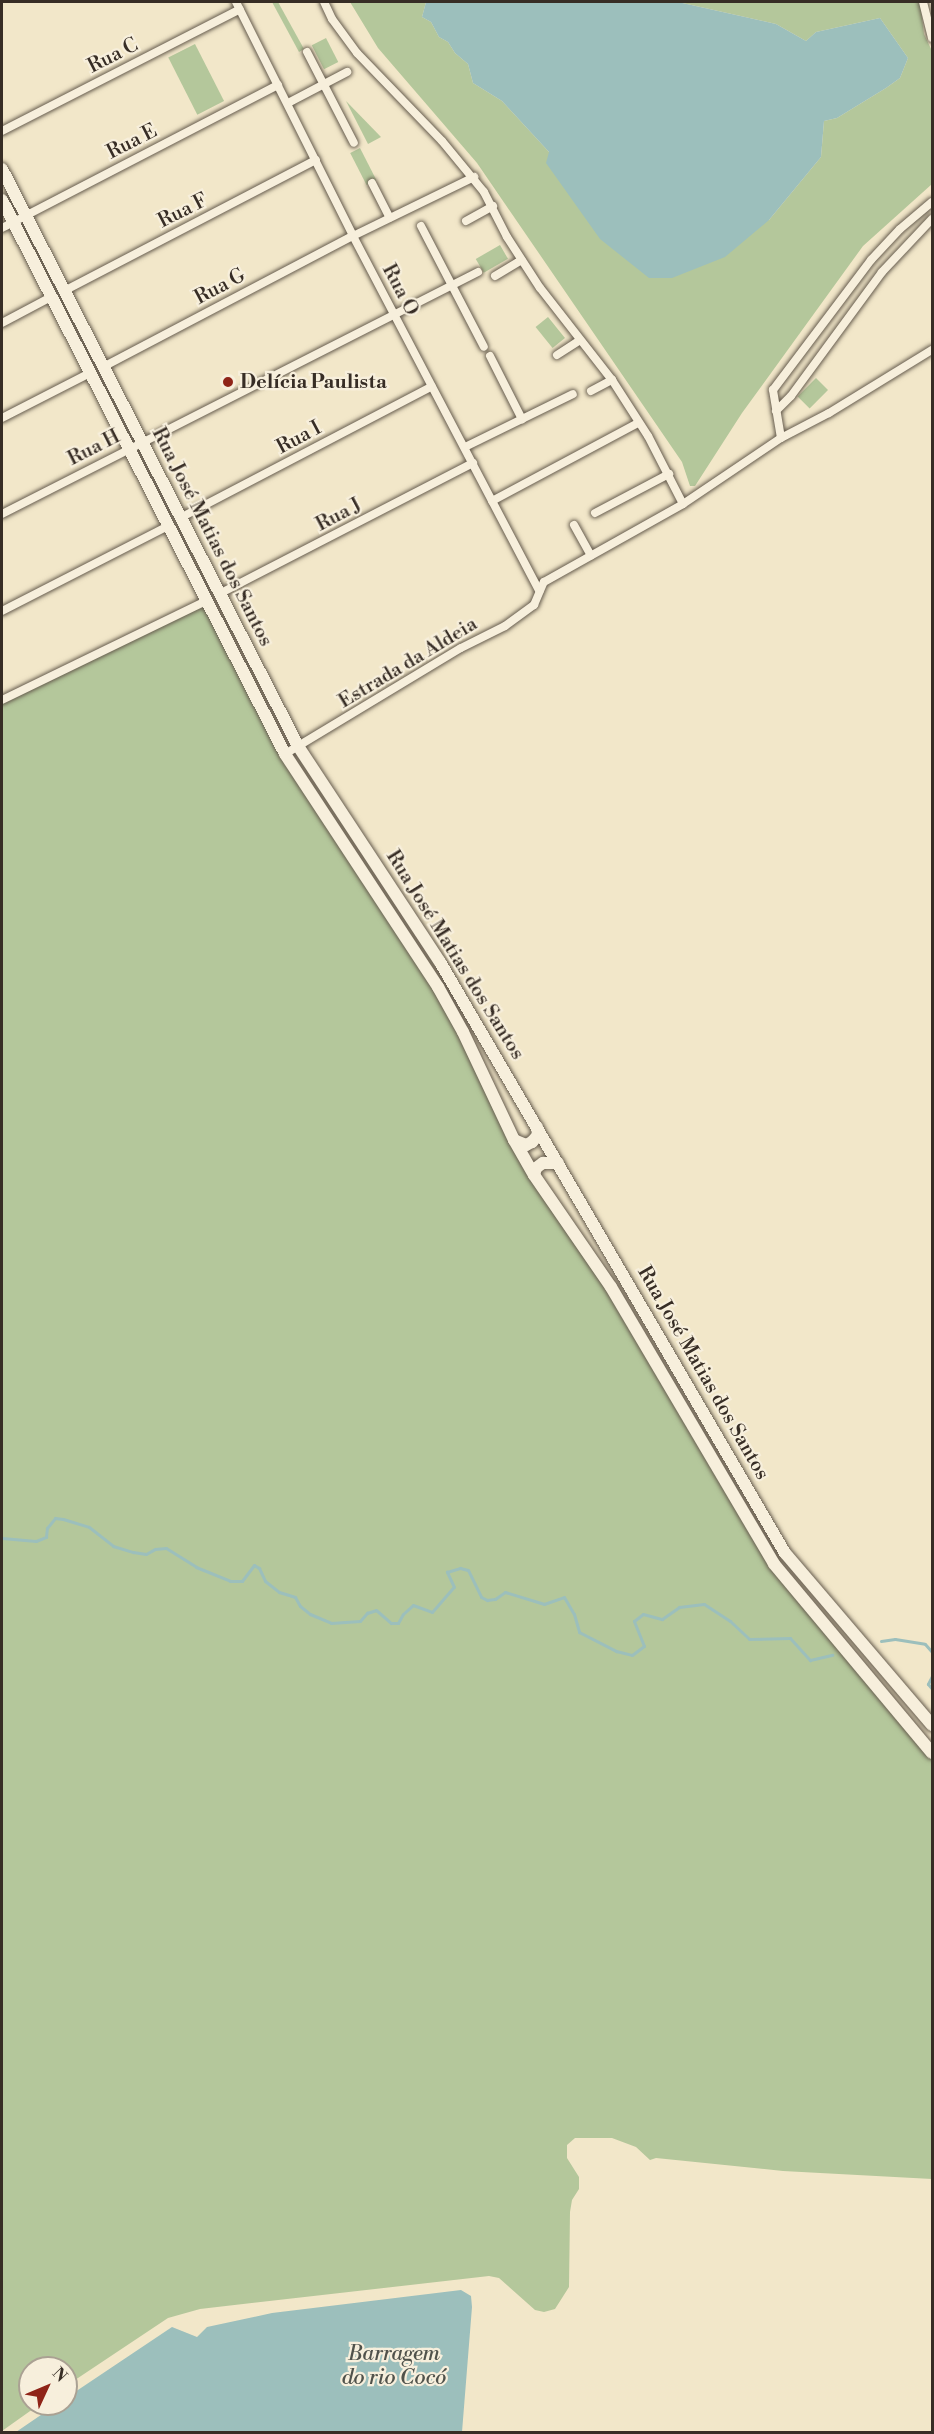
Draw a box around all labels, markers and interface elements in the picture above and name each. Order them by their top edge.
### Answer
street label: Rua C [84,33,142,79]
street label: Rua E [103,119,161,165]
street label: Rua F [154,188,212,234]
street label: Rua O [376,260,424,320]
street label: Rua G [190,264,250,310]
place label: Delícia Paulista [240,370,387,394]
marker: Delícia Paulista [221,375,235,389]
street label: Rua I [273,416,325,460]
street label: Rua José Matias dos Santos [146,423,278,651]
street label: Rua H [64,425,124,471]
street label: Rua J [312,493,366,537]
street label: Estrada da Aldeia [334,612,482,714]
street label: Rua José Matias dos Santos [381,846,529,1064]
street label: Rua José Matias dos Santos [632,1262,774,1484]
water label: Barragem do rio Cocó [342,2341,446,2391]
north arrow [18,2356,78,2416]
text: N [48,2363,71,2386]

